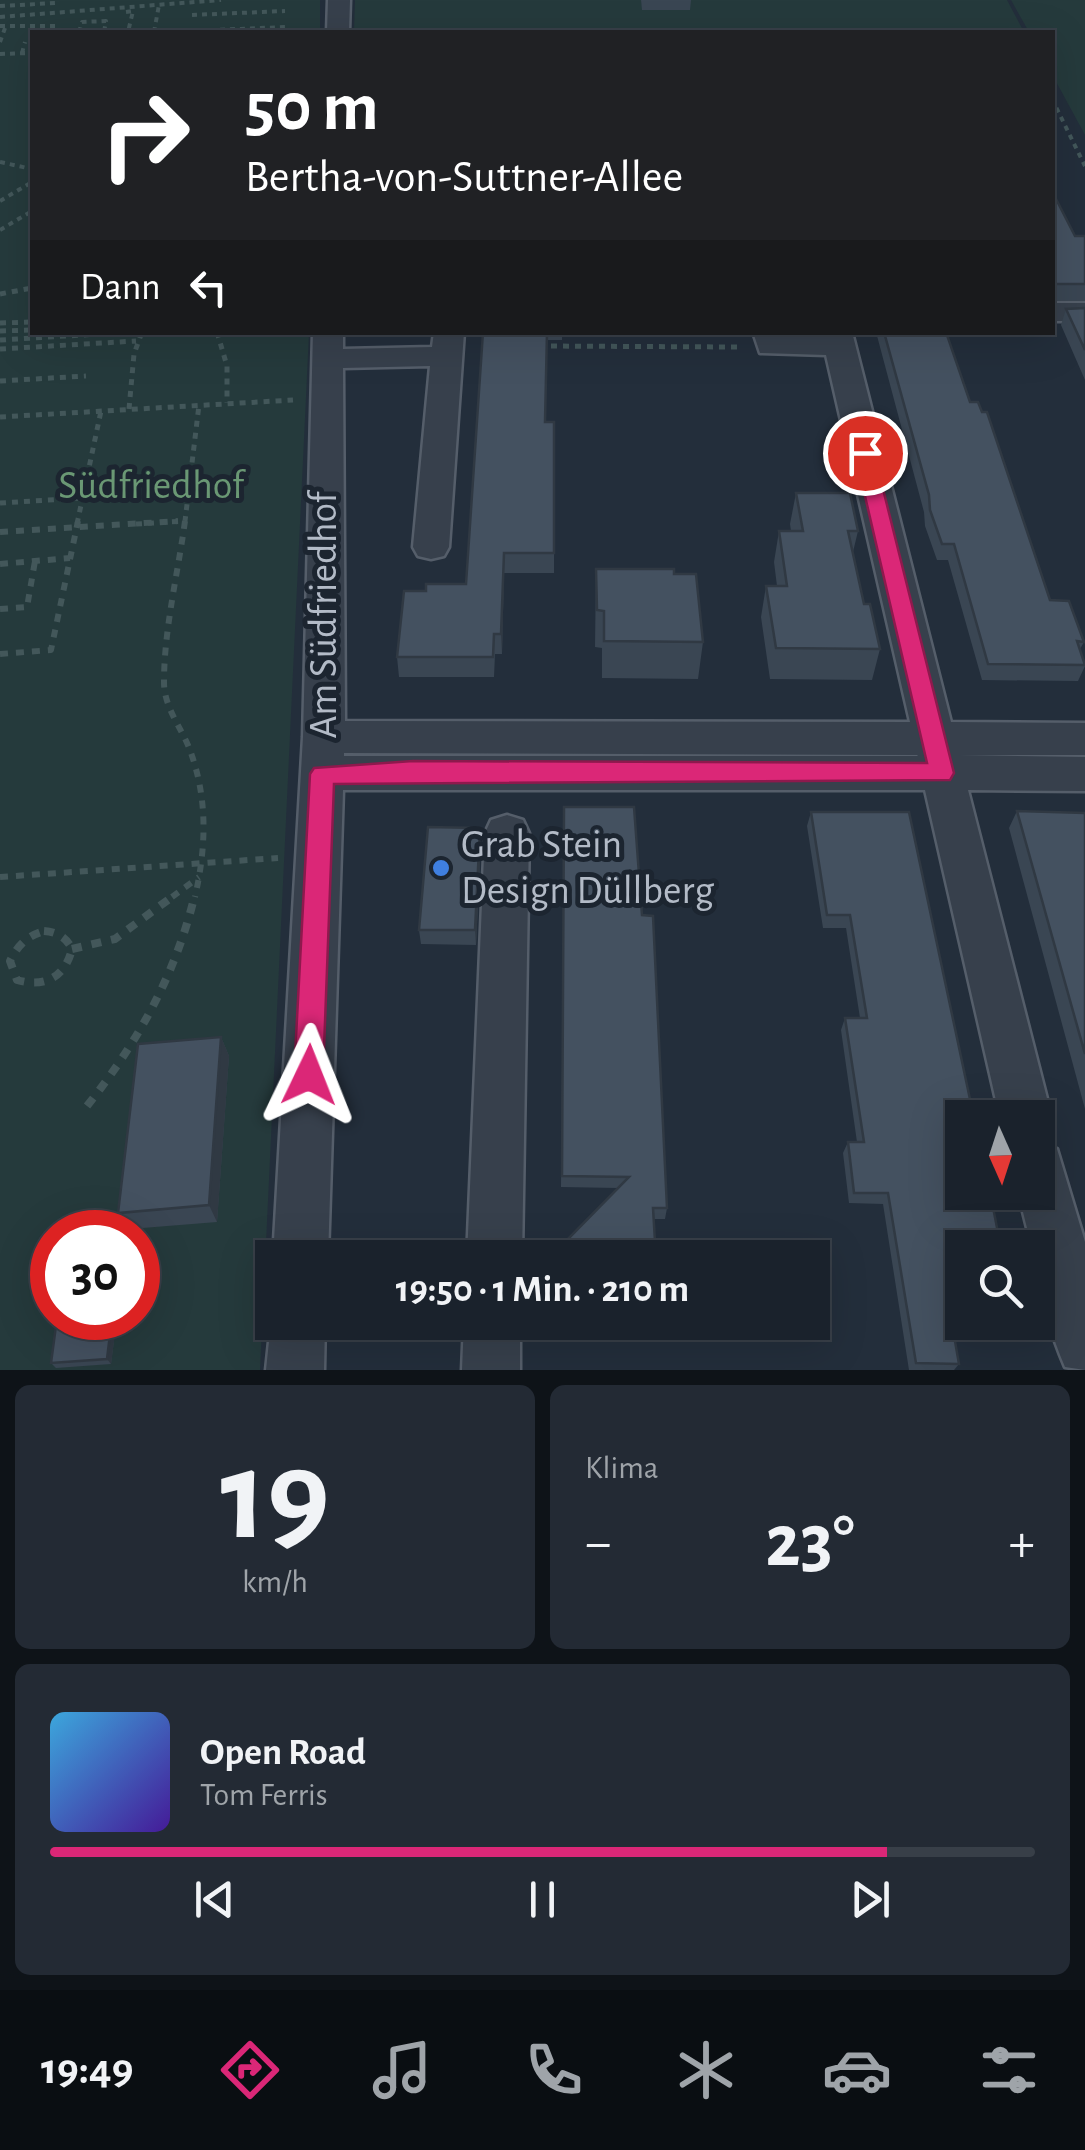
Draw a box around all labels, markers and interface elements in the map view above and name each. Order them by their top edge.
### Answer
icon: right [80,70,210,200]
text: 50 m [245,73,379,143]
text: Bertha-von-Suttner-Allee [245,155,683,200]
icon: left [181,260,236,315]
text: Dann [80,269,161,307]
pin [823,411,908,496]
icon: arrive [838,426,893,481]
park label: Südfriedhof [58,466,246,506]
street label: Am Südfriedhof [304,490,344,738]
place label: Grab Stein Design Düllberg [461,825,714,911]
marker: Grab Stein Design Düllberg [430,857,452,879]
position arrow [257,1023,361,1127]
north arrow [945,1100,1055,1210]
map controls [945,1100,1055,1340]
speed limit sign: 30 [30,1210,160,1340]
button: search [945,1230,1055,1340]
text: 19:50 · 1 Min. · 210 m [396,1271,689,1309]
text: 19 [220,1433,330,1563]
text: Klima [585,1452,659,1484]
text: 23° [765,1505,855,1580]
text: − [585,1516,611,1571]
text: + [1009,1516,1035,1571]
text: km/h [242,1566,308,1598]
text: Open Road [200,1734,366,1772]
text: Tom Ferris [200,1779,328,1811]
icon: previous [187,1872,242,1927]
icon: pause [515,1872,570,1927]
icon: next [843,1872,898,1927]
icon: directions [215,2035,285,2105]
icon: music [367,2035,437,2105]
icon: phone [519,2035,589,2105]
icon: climate [671,2035,741,2105]
icon: car [822,2035,892,2105]
icon: filters [974,2035,1044,2105]
text: 19:49 [41,2047,134,2092]

